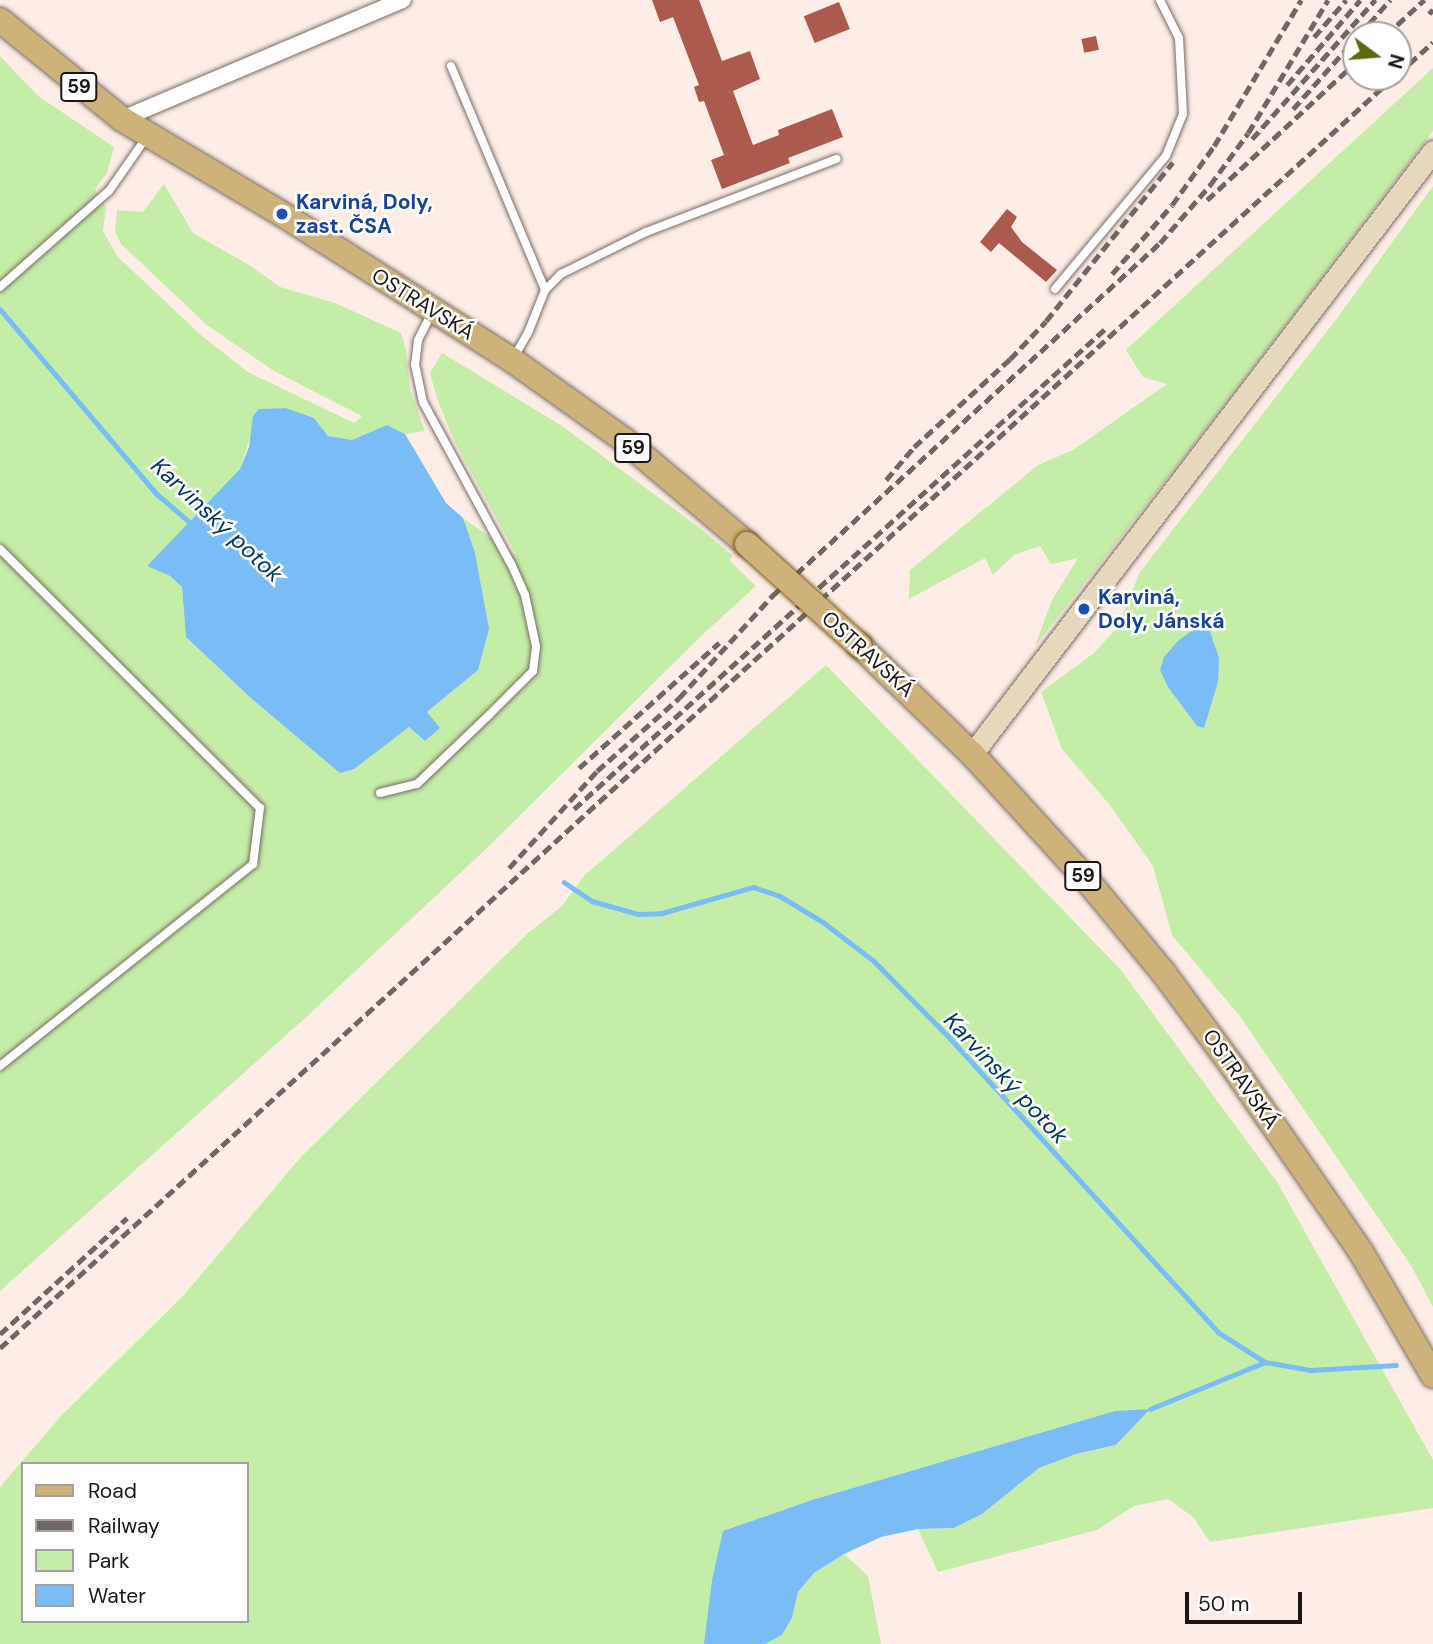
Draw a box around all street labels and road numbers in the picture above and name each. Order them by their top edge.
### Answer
road number: 59 [60,72,98,102]
street label: OSTRAVSKÁ [367,263,479,345]
road number: 59 [614,432,652,463]
street label: OSTRAVSKÁ [816,606,920,702]
road number: 59 [1064,860,1102,891]
street label: OSTRAVSKÁ [1197,1024,1285,1134]

